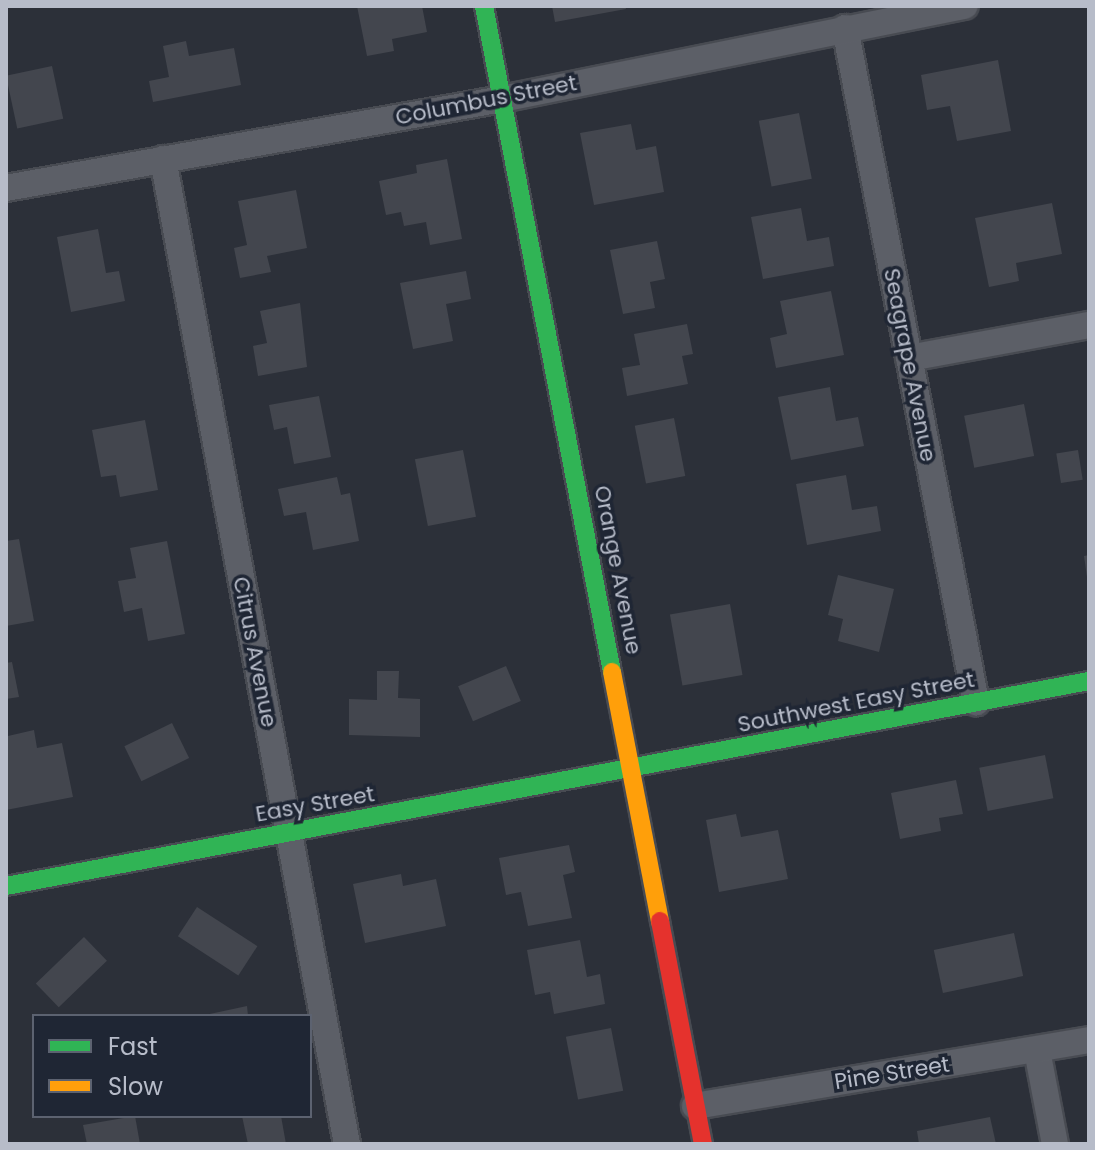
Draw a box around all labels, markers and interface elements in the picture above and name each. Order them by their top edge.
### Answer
street label: Columbus Street [393,69,579,131]
street label: Seagrape Avenue [878,266,942,464]
street label: Orange Avenue [589,483,647,657]
street label: Citrus Avenue [227,575,283,729]
street label: Southwest Easy Street [735,666,977,738]
street label: Easy Street [253,781,377,827]
legend [32,1014,312,1118]
text: Fast [108,1030,158,1063]
street label: Pine Street [833,1051,951,1095]
text: Slow [108,1070,163,1103]

